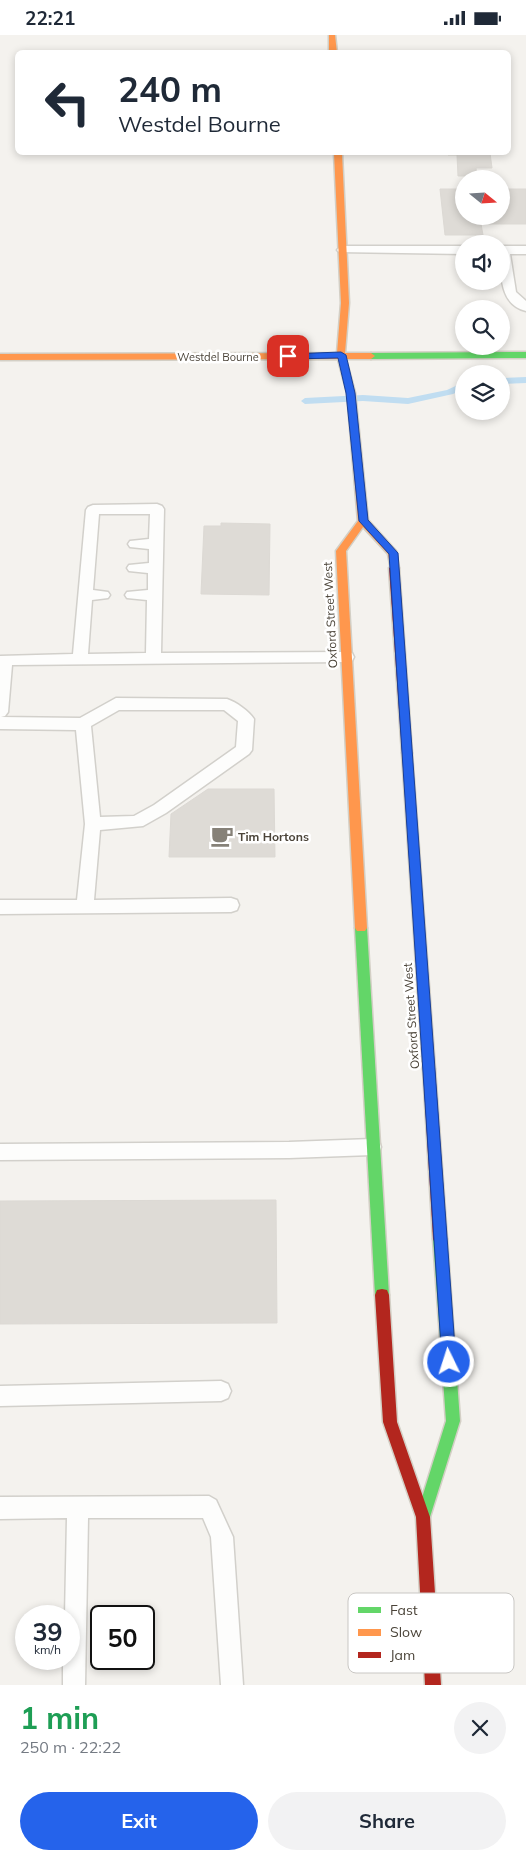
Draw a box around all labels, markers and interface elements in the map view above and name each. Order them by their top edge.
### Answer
text: 22:21 [25,6,75,30]
text: 240 m [118,67,222,111]
icon: left [35,70,100,135]
text: Westdel Bourne [118,110,281,138]
north arrow [455,170,510,225]
map controls [455,170,510,420]
button: sound [455,235,510,290]
button: search [455,300,510,355]
pin [267,335,309,377]
icon: arrive [274,342,302,370]
street label: Westdel Bourne [177,350,259,364]
button: layers [455,365,510,420]
street label: Oxford Street West [320,561,340,669]
cafe icon: Tim Hortons [209,823,235,849]
place label: Tim Hortons [238,829,309,844]
street label: Oxford Street West [400,962,422,1070]
position arrow [422,1335,474,1387]
legend [348,1593,514,1673]
text: Fast [390,1601,418,1619]
speed limit sign: 50 [90,1605,155,1670]
text: 39 [32,1616,63,1647]
text: Slow [390,1623,422,1641]
text: km/h [34,1642,61,1657]
text: Jam [390,1646,415,1664]
text: 1 min [20,1699,99,1737]
button: close [454,1702,506,1754]
text: 250 m · 22:22 [20,1737,121,1757]
button: Exit [20,1792,258,1850]
button: Share [268,1792,506,1850]

